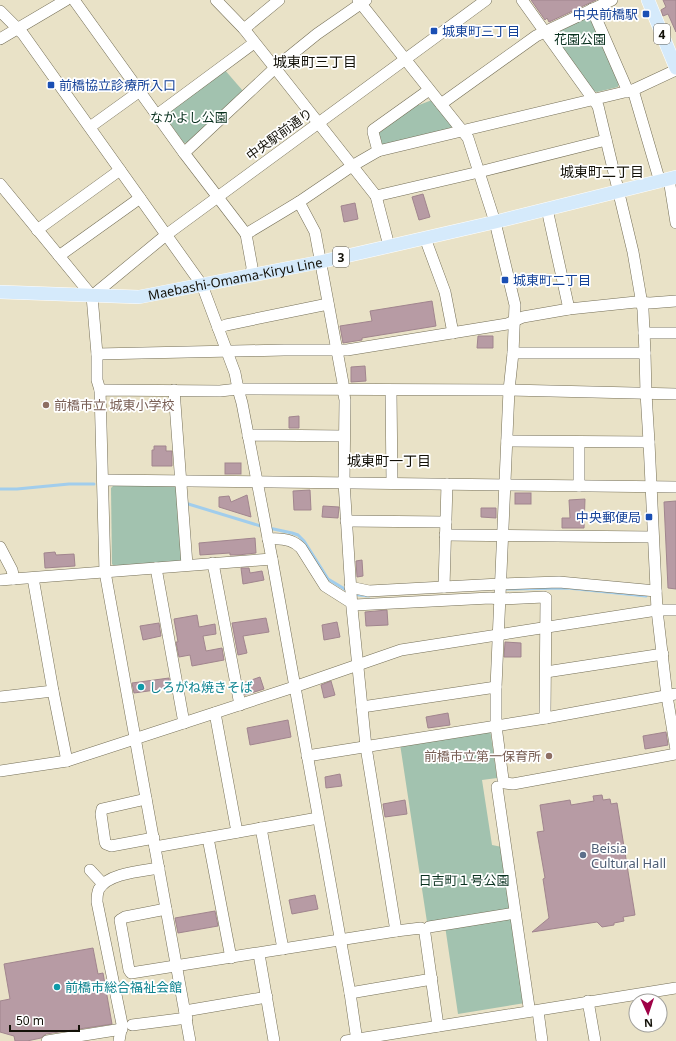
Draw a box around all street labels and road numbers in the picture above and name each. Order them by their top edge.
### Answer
road number: 4 [654,24,670,44]
street label: 中央駅前通り [242,104,316,164]
road number: 3 [333,247,349,267]
street label: Maebashi-Omama-Kiryu Line [146,253,324,304]

